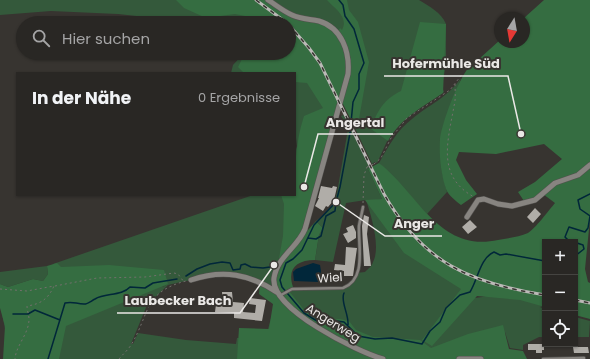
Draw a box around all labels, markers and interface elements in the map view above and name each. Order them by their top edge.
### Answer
north arrow [494,12,530,48]
search box [16,16,296,60]
icon: search [30,27,52,49]
text: Hier suchen [62,28,150,49]
callout: Hofermühle Süd [384,51,508,76]
text: Hofermühle Süd [392,54,500,73]
text: In der Nähe [32,86,131,110]
text: 0 Ergebnisse [198,88,280,107]
callout: Angertal [318,109,393,134]
text: Angertal [326,113,385,132]
callout: Anger [385,211,442,236]
text: Anger [394,214,435,233]
map controls [542,239,578,347]
button: + [542,239,578,275]
street label: Wiel [317,268,343,287]
button: − [542,275,578,311]
callout: Laubecker Bach [117,288,240,313]
text: Laubecker Bach [125,291,232,310]
street label: Angerweg [303,299,364,346]
button: locate [542,311,578,347]

